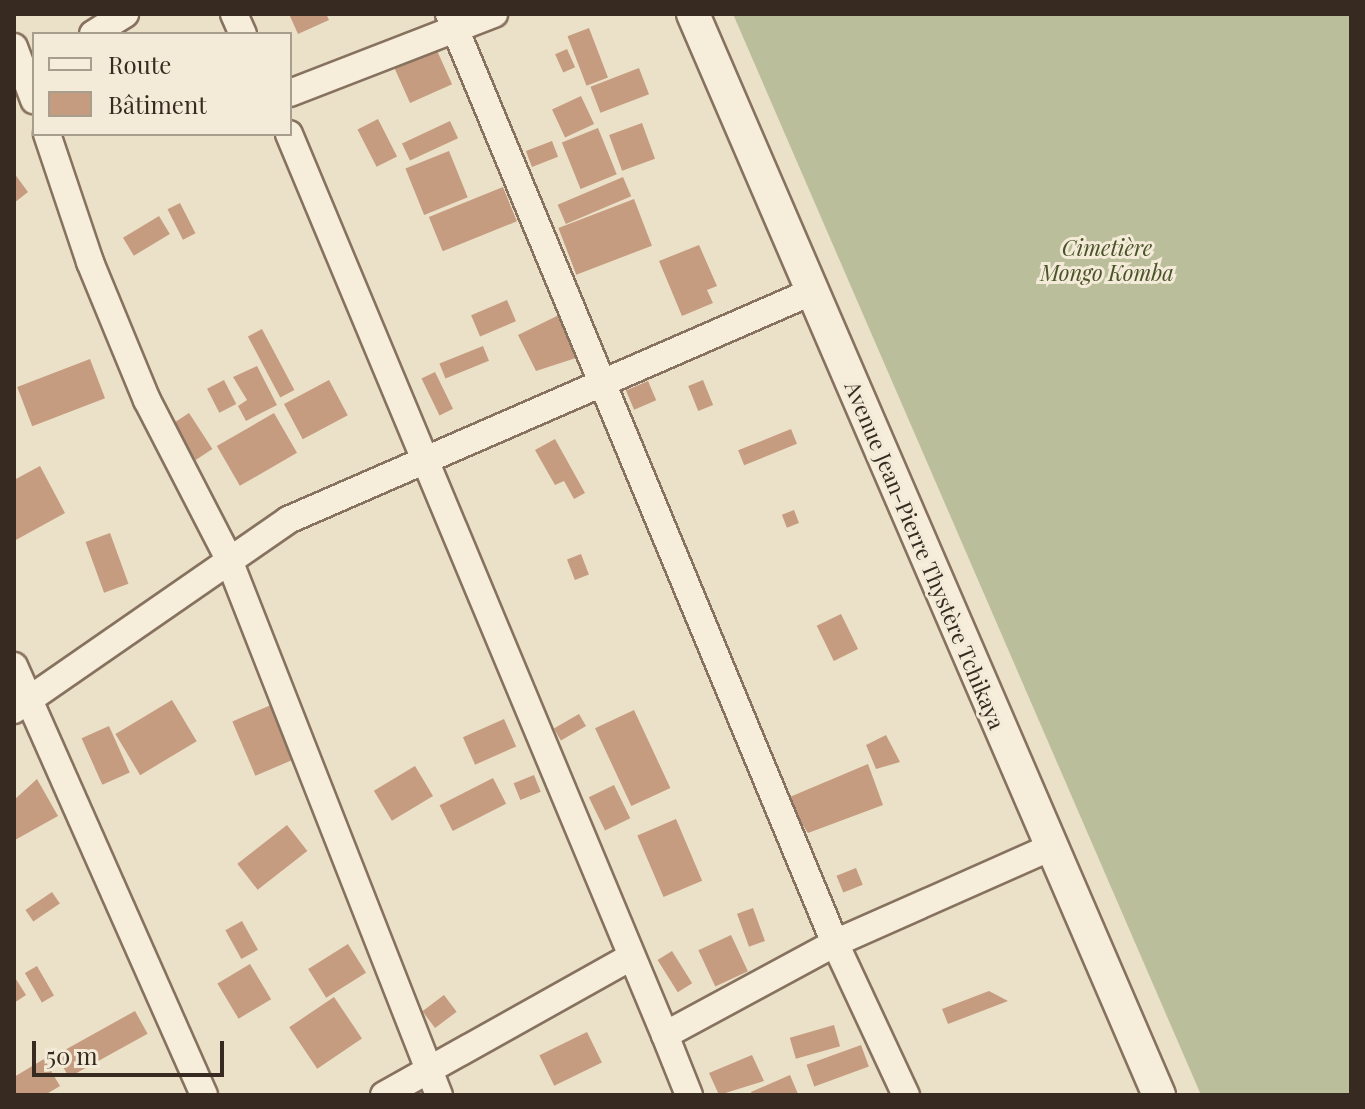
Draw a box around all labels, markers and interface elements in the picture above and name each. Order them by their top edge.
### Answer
legend [32,32,292,136]
text: Route [108,48,171,80]
text: Bâtiment [108,88,207,120]
park label: Cimetière Mongo Komba [1040,234,1174,286]
street label: Avenue Jean-Pierre Thystère Tchikaya [839,377,1011,733]
scale bar [36,1025,228,1075]
text: 50 m [46,1039,98,1071]

